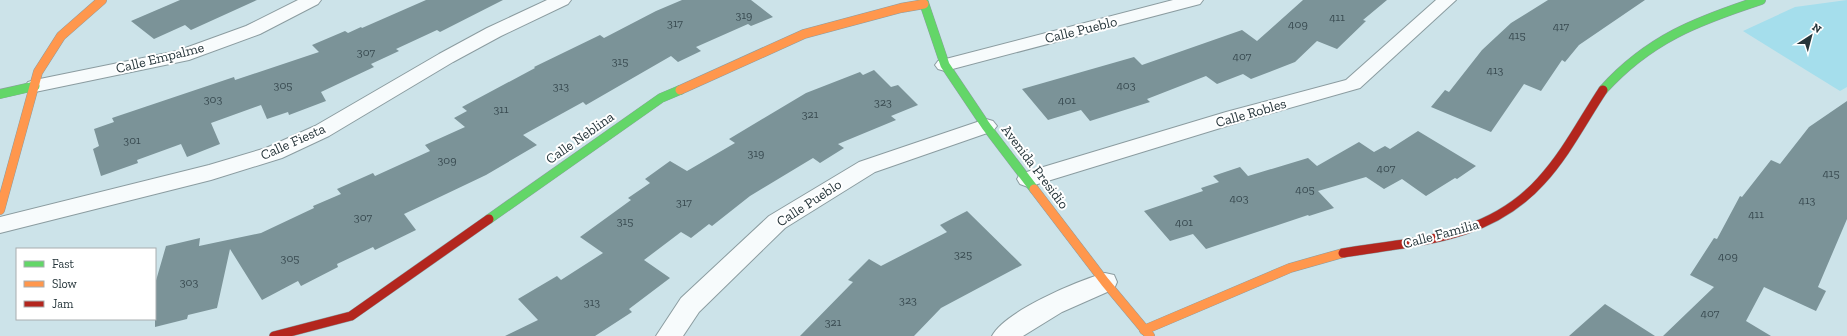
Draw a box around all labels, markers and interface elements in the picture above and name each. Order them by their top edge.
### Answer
house number: 319 [736,8,752,22]
house number: 411 [1329,10,1345,24]
street label: Calle Pueblo [1043,13,1119,47]
house number: 317 [667,16,683,30]
north arrow [1791,16,1831,56]
house number: 409 [1288,17,1308,31]
house number: 417 [1553,19,1570,33]
text: N [1809,21,1824,36]
house number: 415 [1508,28,1526,42]
street label: Calle Empalme [114,39,206,77]
house number: 307 [357,45,376,59]
house number: 407 [1232,49,1252,63]
house number: 315 [612,54,628,68]
house number: 413 [1487,63,1504,77]
house number: 305 [274,78,292,92]
house number: 403 [1116,78,1136,92]
house number: 313 [553,79,569,93]
house number: 303 [204,92,222,106]
house number: 401 [1058,93,1076,107]
house number: 323 [874,95,892,109]
street label: Calle Robles [1214,95,1288,131]
house number: 311 [493,102,509,116]
house number: 321 [802,107,819,121]
street label: Calle Neblina [543,108,618,168]
street label: Calle Fiesta [258,120,328,164]
street label: Avenida Presidio [998,122,1072,212]
house number: 301 [123,133,141,147]
house number: 319 [748,146,764,160]
house number: 309 [437,153,457,167]
house number: 407 [1376,161,1396,175]
house number: 415 [1822,166,1840,180]
street label: Calle Pueblo [773,176,845,230]
house number: 405 [1295,182,1315,196]
house number: 403 [1229,191,1249,205]
house number: 413 [1799,193,1816,207]
house number: 317 [676,195,692,209]
house number: 411 [1748,207,1764,221]
house number: 307 [354,210,373,224]
house number: 315 [617,214,633,228]
house number: 401 [1175,215,1193,229]
street label: Calle Familia [1401,216,1481,252]
house number: 325 [954,247,972,261]
legend [16,248,156,320]
house number: 409 [1718,249,1738,263]
house number: 305 [281,251,299,265]
text: Fast [52,257,75,271]
house number: 303 [180,275,198,289]
text: Slow [52,277,78,291]
house number: 323 [899,293,917,307]
house number: 313 [584,295,600,309]
text: Jam [52,297,74,311]
house number: 407 [1700,306,1720,320]
house number: 321 [825,315,842,329]

